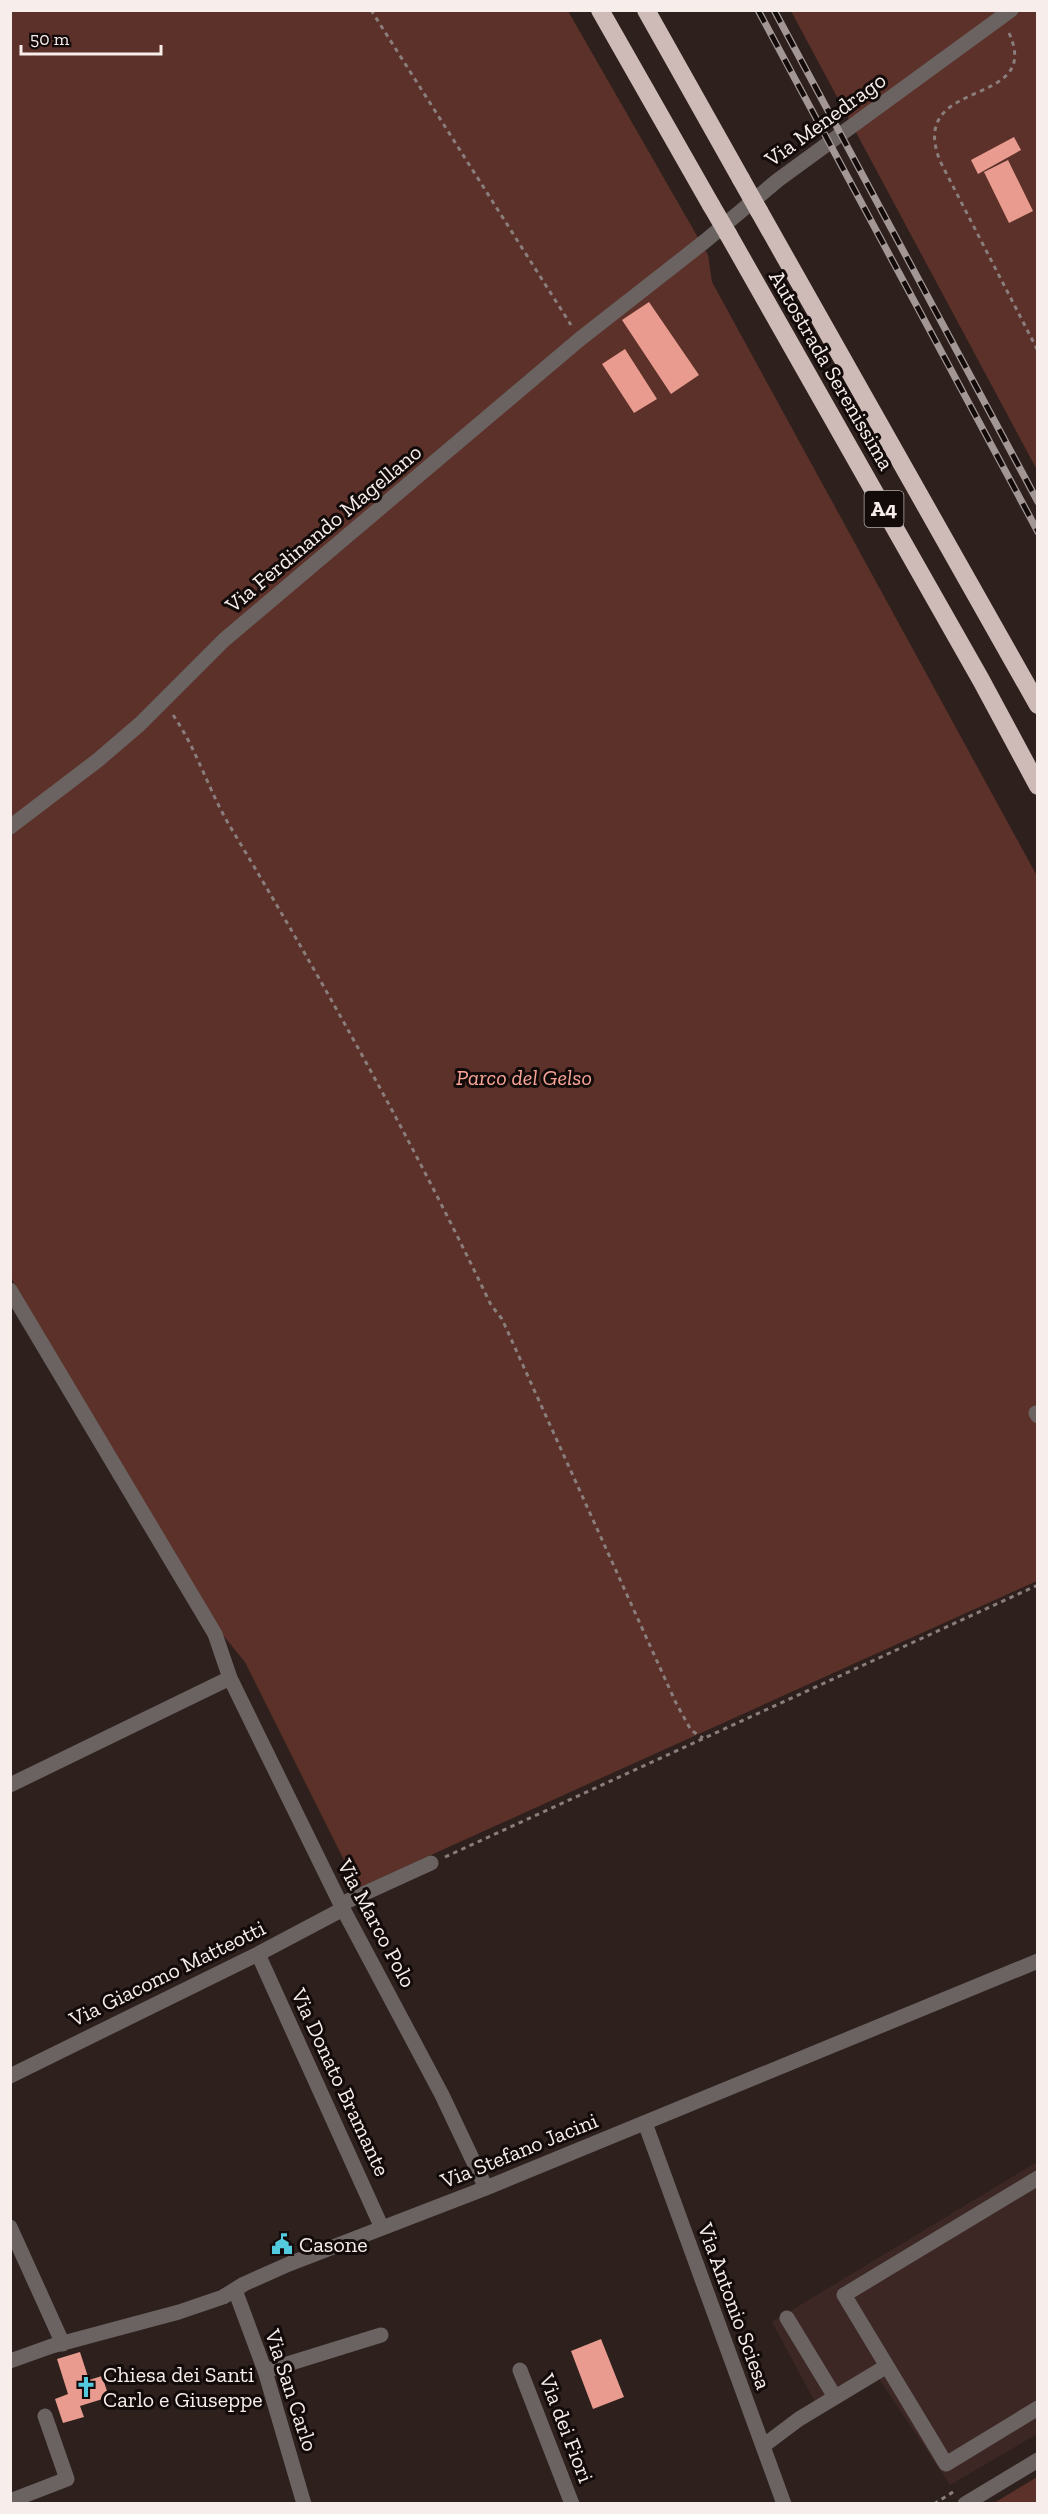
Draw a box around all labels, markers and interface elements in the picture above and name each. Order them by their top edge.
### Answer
scale bar [21,18,160,56]
text: 50 m [30,28,70,50]
street label: Via Menedrago [759,66,891,173]
street label: Autostrada Serenissima [763,265,900,475]
street label: Via Ferdinando Magellano [219,438,427,619]
road number: A4 [864,491,904,527]
park label: Parco del Gelso [456,1064,592,1091]
street label: Via Marco Polo [331,1853,422,1992]
street label: Via Giacomo Matteotti [64,1914,270,2033]
street label: Via Donato Bramante [285,1983,396,2180]
street label: Via Stefano Jacini [436,2107,602,2195]
street label: Via Antonio Sciesa [692,2218,777,2393]
place label: Casone [299,2231,368,2258]
public building icon: Casone [270,2232,294,2256]
street label: Via San Carlo [259,2325,324,2455]
place label: Chiesa dei Santi Carlo e Giuseppe [103,2361,263,2413]
street label: Via dei Fiori [533,2369,600,2486]
church icon: Chiesa dei Santi Carlo e Giuseppe [74,2375,98,2399]

